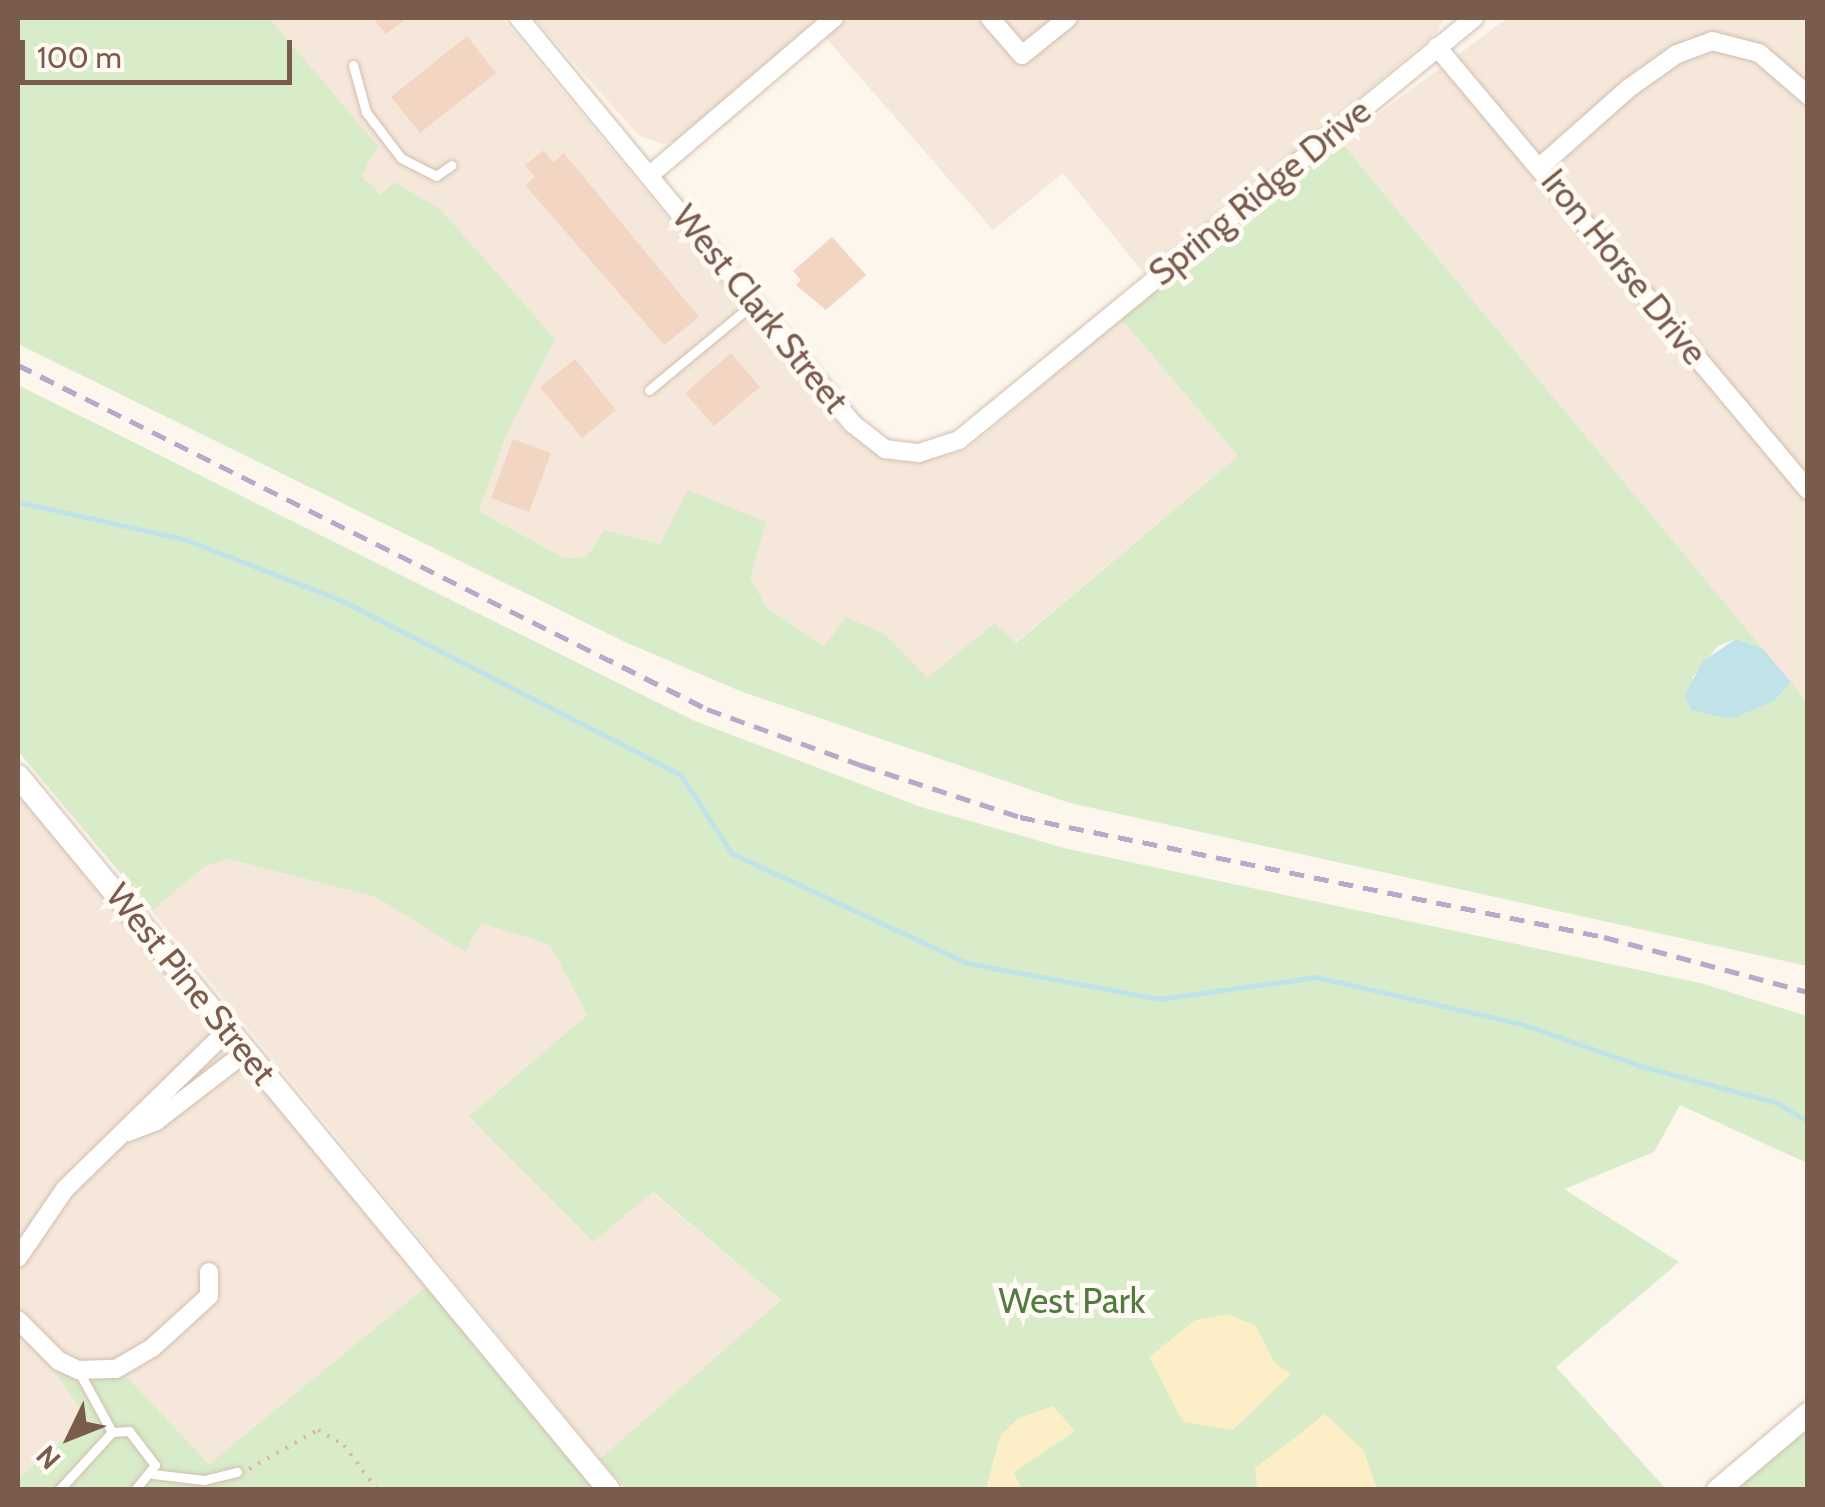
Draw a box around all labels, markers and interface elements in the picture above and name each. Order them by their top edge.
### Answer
scale bar [25,20,298,82]
text: 100 m [37,39,122,76]
street label: Spring Ridge Drive [1141,90,1379,294]
street label: Iron Horse Drive [1532,161,1716,373]
street label: West Clark Street [663,197,857,421]
street label: West Pine Street [97,875,285,1093]
park label: West Park [999,1280,1145,1322]
north arrow [20,1387,120,1487]
text: N [29,1439,67,1476]

